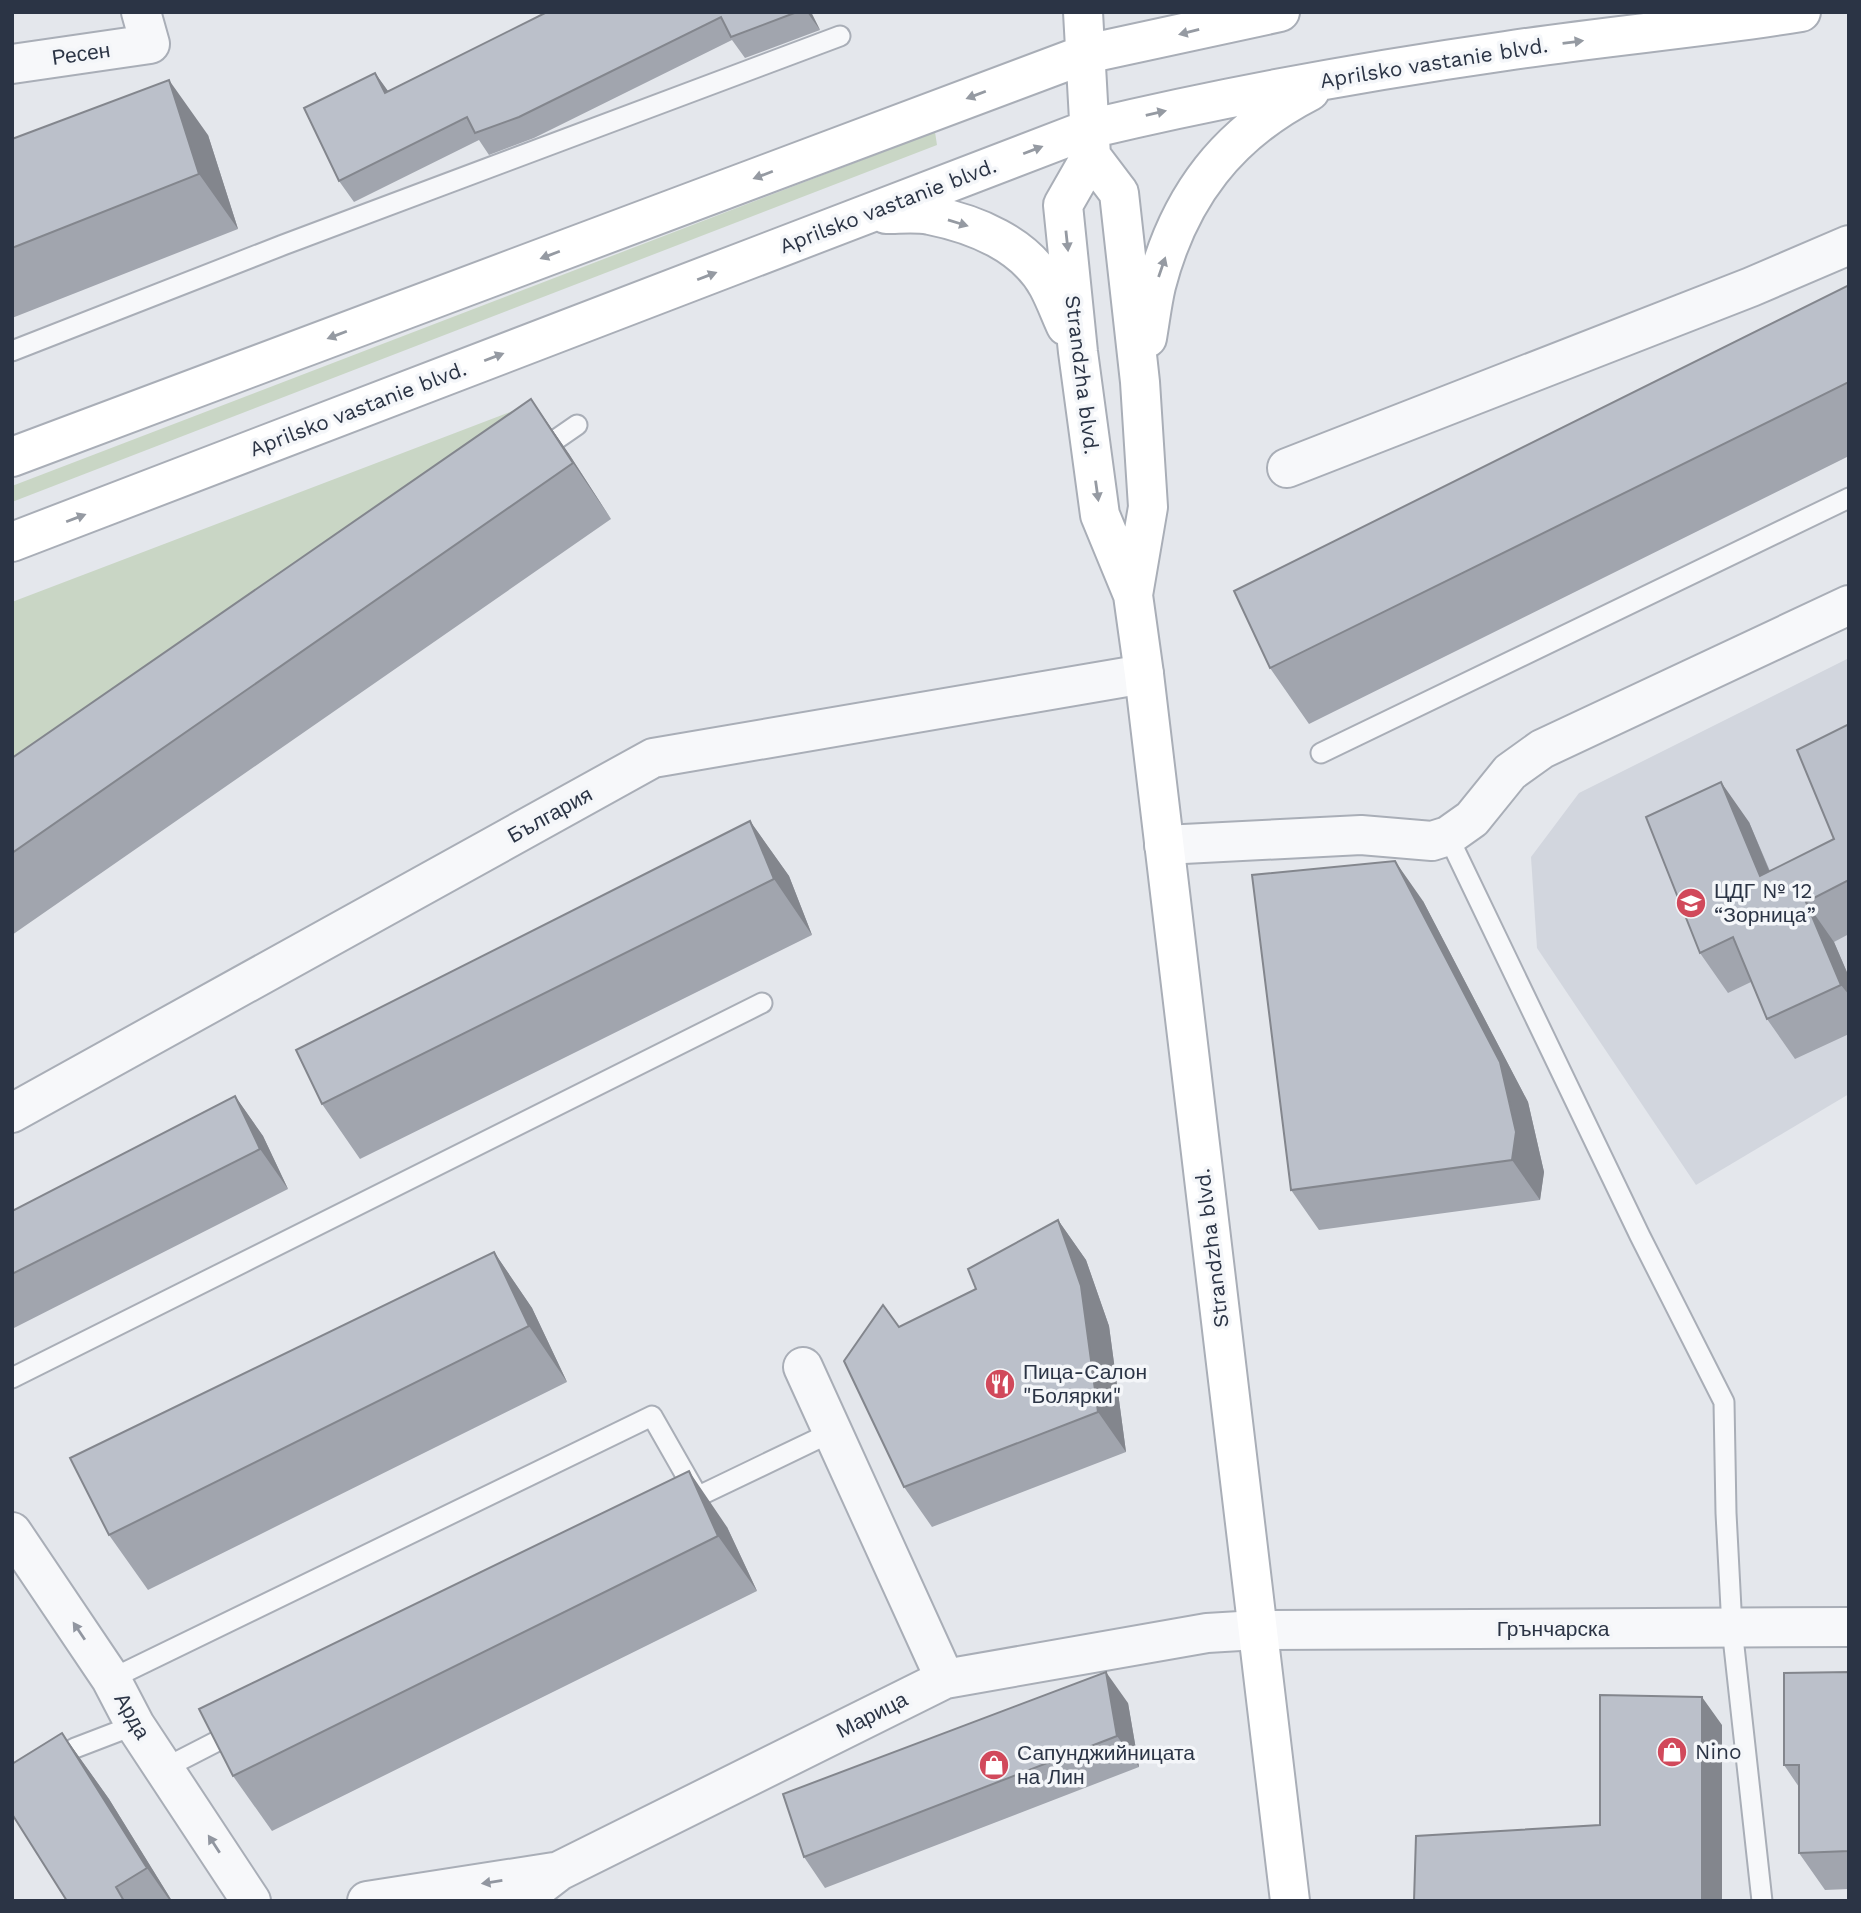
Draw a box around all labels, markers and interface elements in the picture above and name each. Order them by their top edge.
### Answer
one-way arrow [1178,27,1200,38]
street label: Aprilsko vastanie blvd. [1318,32,1550,93]
one-way arrow [1562,36,1584,47]
street label: Ресен [50,37,112,70]
one-way arrow [965,90,986,101]
one-way arrow [1145,107,1167,118]
one-way arrow [1023,145,1044,156]
street label: Aprilsko vastanie blvd. [776,153,1000,258]
one-way arrow [752,170,773,181]
one-way arrow [948,218,969,228]
one-way arrow [1061,230,1072,252]
one-way arrow [539,250,560,261]
one-way arrow [1157,256,1168,277]
one-way arrow [696,270,717,281]
street label: Strandzha blvd. [1060,294,1105,456]
one-way arrow [326,330,347,341]
one-way arrow [484,352,505,363]
street label: Aprilsko vastanie blvd. [246,356,470,461]
one-way arrow [1092,480,1103,502]
one-way arrow [66,512,87,523]
street label: България [503,781,596,848]
place label: ЦДГ № 12 “Зорница” [1714,878,1816,927]
school or university icon: ЦДГ № 12 “Зорница” [1674,886,1708,920]
street label: Strandzha blvd. [1189,1167,1234,1329]
place label: Пица-Салон "Болярки" [1023,1359,1147,1408]
restaurant icon: Пица-Салон "Болярки" [983,1367,1017,1401]
street label: Грънчарска [1497,1616,1610,1641]
one-way arrow [72,1622,86,1640]
street label: Марица [832,1686,912,1743]
street label: Арда [109,1688,156,1744]
shop icon: Nino [1655,1735,1689,1769]
place label: Nino [1695,1739,1742,1764]
place label: Сапунджийницата на Лин [1017,1740,1195,1789]
shop icon: Сапунджийницата на Лин [977,1748,1011,1782]
one-way arrow [208,1834,221,1853]
one-way arrow [481,1876,503,1887]

